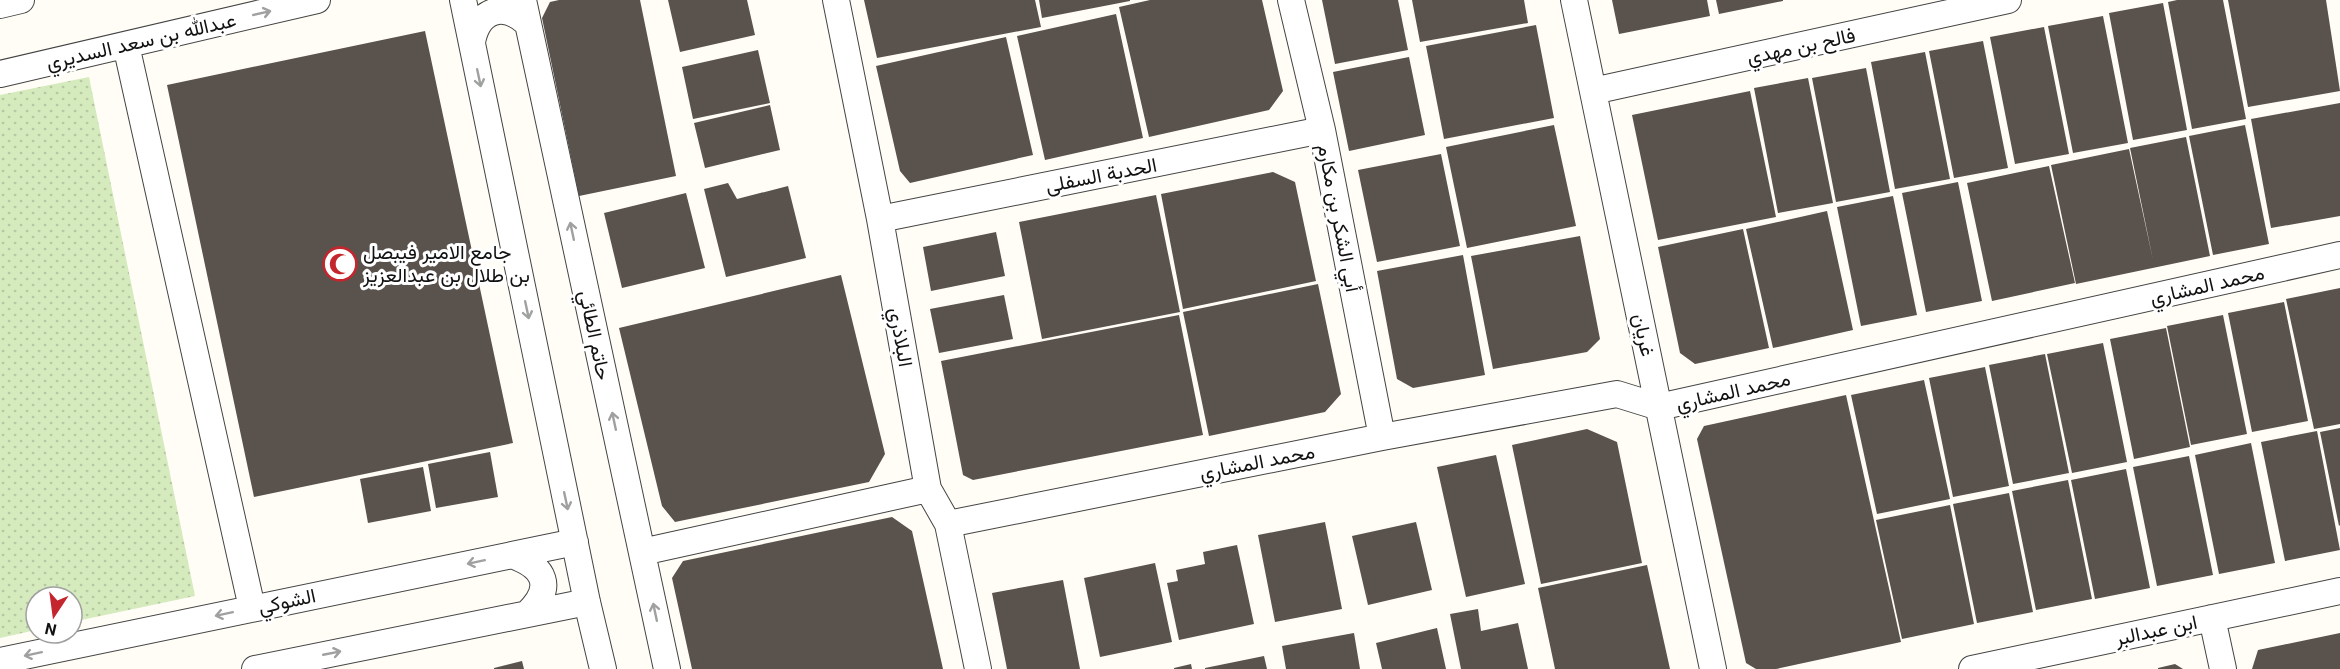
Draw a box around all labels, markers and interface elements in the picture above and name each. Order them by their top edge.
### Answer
street label: عبدالله بن سعد السديري [43,6,240,80]
one-way arrow [252,7,271,19]
street label: فالح بن مهدي [1744,21,1859,75]
one-way arrow [474,68,485,87]
street label: أبي الشكر بن مكارم [1307,142,1367,296]
street label: الحدبة السفلى [1043,150,1160,203]
one-way arrow [566,221,578,240]
place label: جامع الامير فيبصل بن طلال بن عبدالعزيز [362,238,530,293]
mosque icon: جامع الامير فيبصل بن طلال بن عبدالعزيز [322,246,358,282]
street label: محمد المشاري [2147,258,2268,316]
street label: حاتم الطائي [568,288,618,383]
one-way arrow [522,300,533,319]
street label: البلاذري [878,305,920,370]
street label: غريان [1622,311,1662,360]
street label: محمد المشاري [1673,364,1794,422]
one-way arrow [607,412,619,431]
street label: محمد المشاري [1197,437,1318,491]
one-way arrow [561,491,572,510]
one-way arrow [467,557,487,568]
street label: الشوكي [256,581,319,625]
north arrow [24,585,84,645]
one-way arrow [649,603,660,622]
street label: ابن عبدالبر [2111,608,2201,656]
one-way arrow [214,609,234,620]
text: N [43,614,60,641]
one-way arrow [322,647,342,658]
one-way arrow [23,649,43,660]

